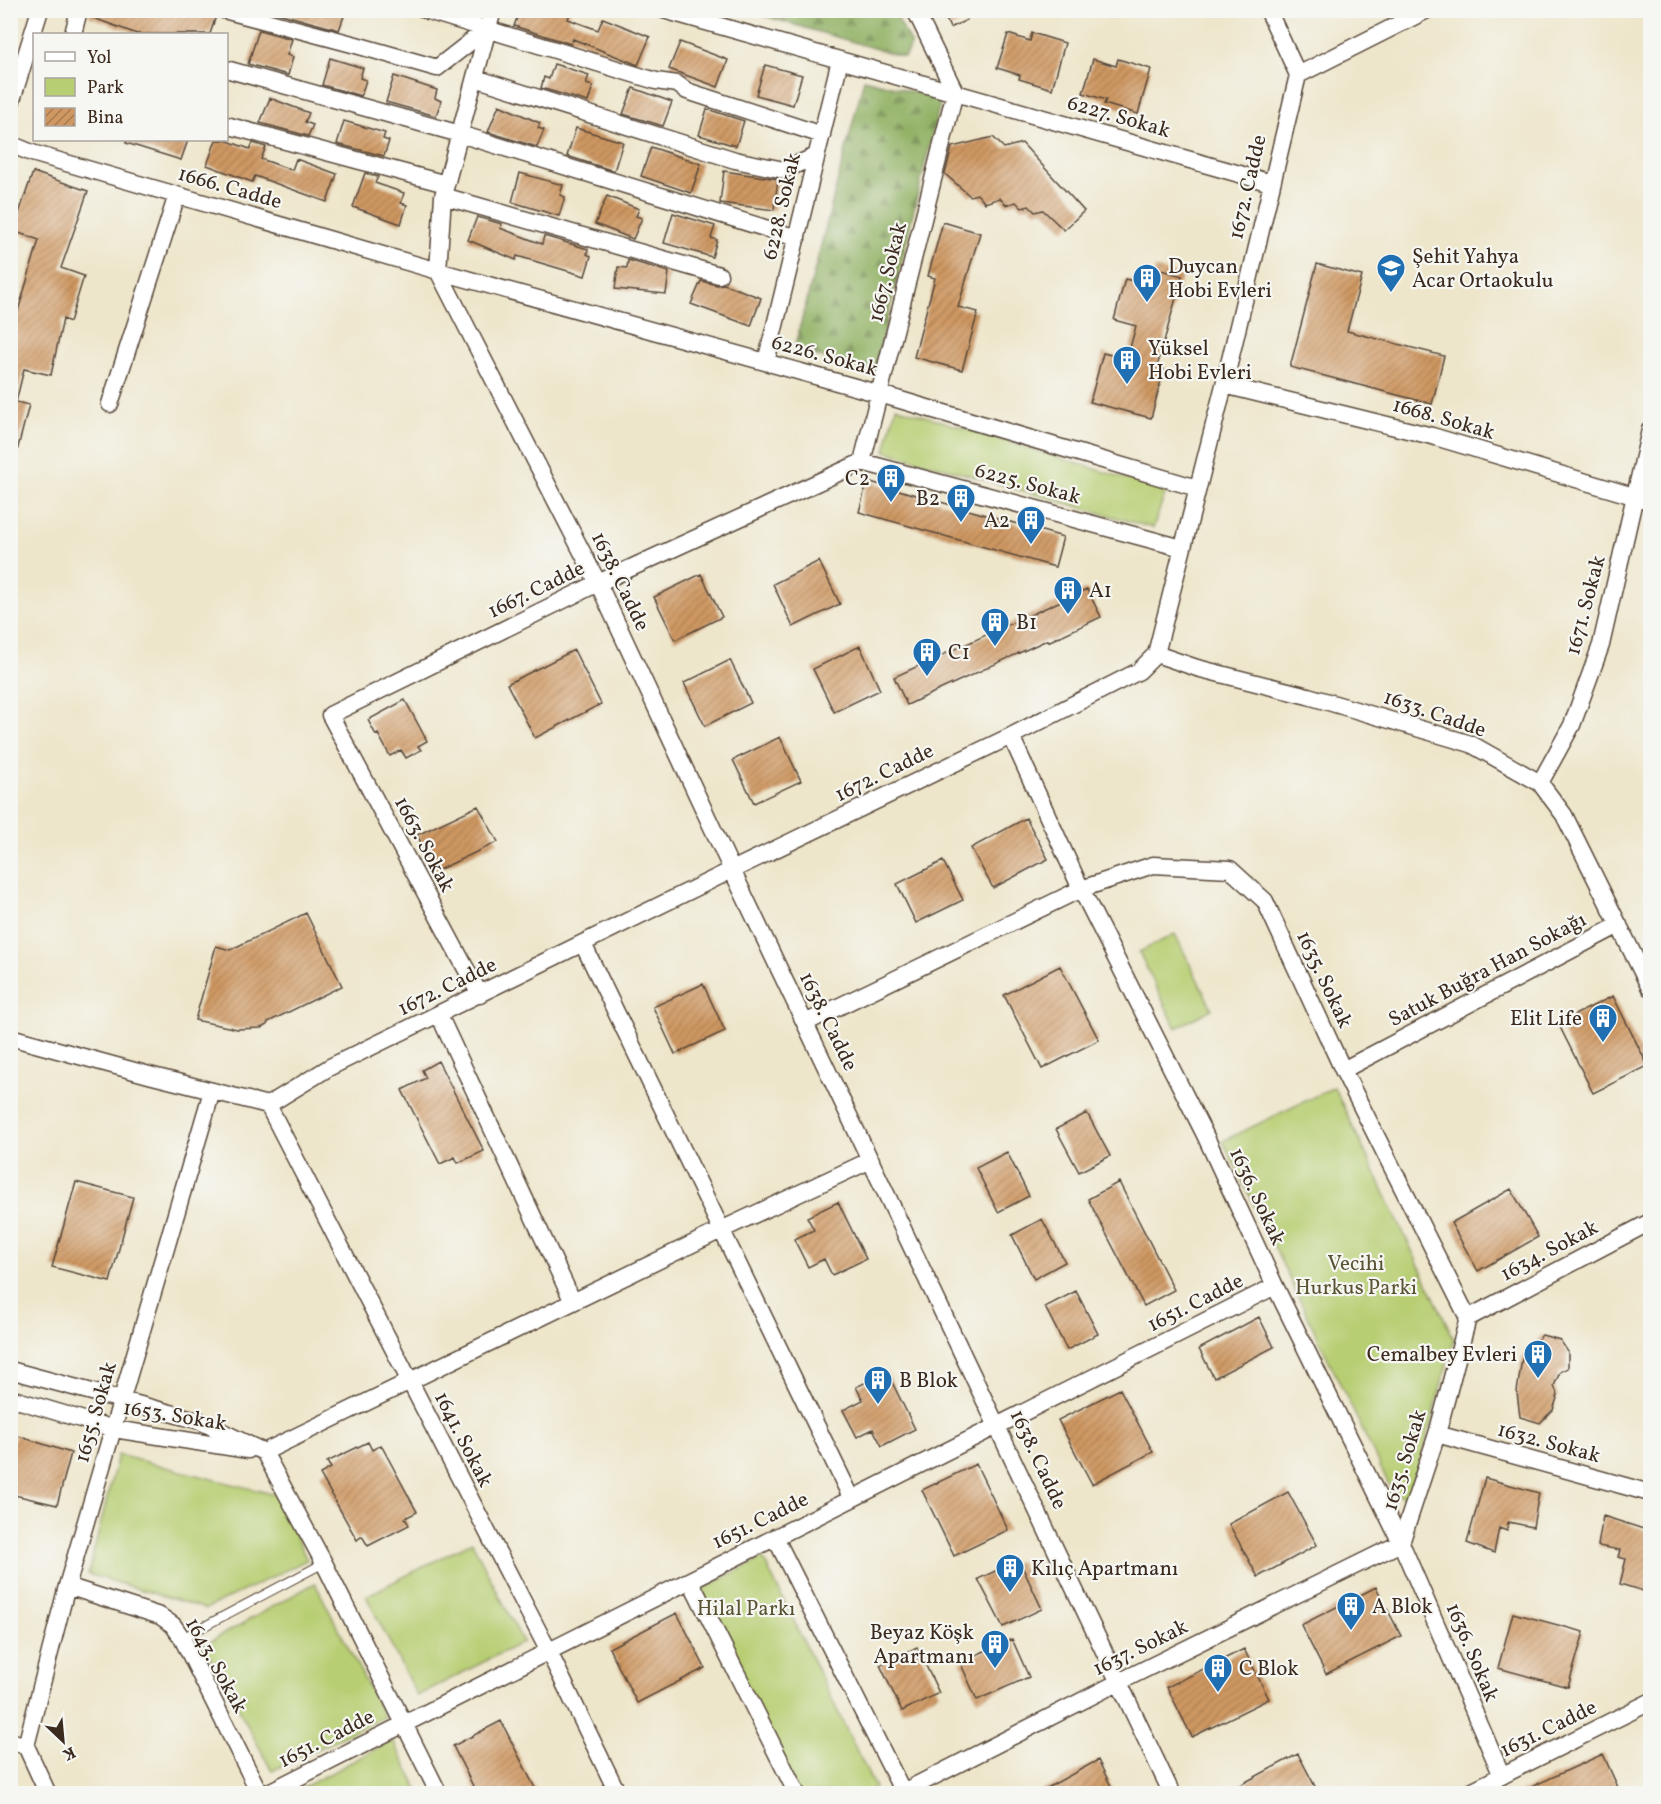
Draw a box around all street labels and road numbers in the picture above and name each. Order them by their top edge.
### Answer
street label: 6227. Sokak [1064,89,1174,146]
street label: 1672. Cadde [1222,132,1275,243]
street label: 6228. Sokak [756,149,809,263]
street label: 1666. Cadde [174,160,285,217]
street label: 1667. Sokak [862,219,915,326]
street label: 6226. Sokak [768,328,881,385]
street label: 1668. Sokak [1389,391,1499,448]
street label: 6225. Sokak [972,456,1084,513]
street label: 1638. Cadde [583,527,656,636]
street label: 1671. Sokak [1559,552,1614,658]
street label: 1667. Cadde [483,554,590,626]
street label: 1633. Cadde [1379,683,1490,746]
street label: 1672. Cadde [830,737,939,810]
street label: 1663. Sokak [386,792,461,898]
street label: Satuk Buğra Han Sokağı [1384,906,1592,1035]
street label: 1635. Sokak [1288,926,1359,1034]
street label: 1672. Cadde [393,951,502,1024]
street label: 1638. Cadde [791,967,864,1076]
street label: 1636. Sokak [1221,1143,1292,1251]
street label: 1634. Sokak [1496,1213,1604,1289]
street label: 1651. Cadde [1143,1267,1249,1340]
street label: 1655. Sokak [68,1358,125,1466]
street label: 1641. Sokak [426,1387,499,1493]
street label: 1653. Sokak [121,1394,229,1439]
street label: 1638. Cadde [1002,1405,1073,1514]
street label: 1635. Sokak [1376,1406,1435,1515]
street label: 1632. Sokak [1494,1416,1604,1471]
street label: 1651. Cadde [708,1486,814,1557]
street label: 1636. Sokak [1438,1599,1506,1707]
street label: 1643. Sokak [177,1612,254,1719]
street label: 1637. Sokak [1088,1613,1194,1684]
street label: 1631. Cadde [1495,1693,1602,1765]
street label: 1651. Cadde [274,1703,380,1776]

